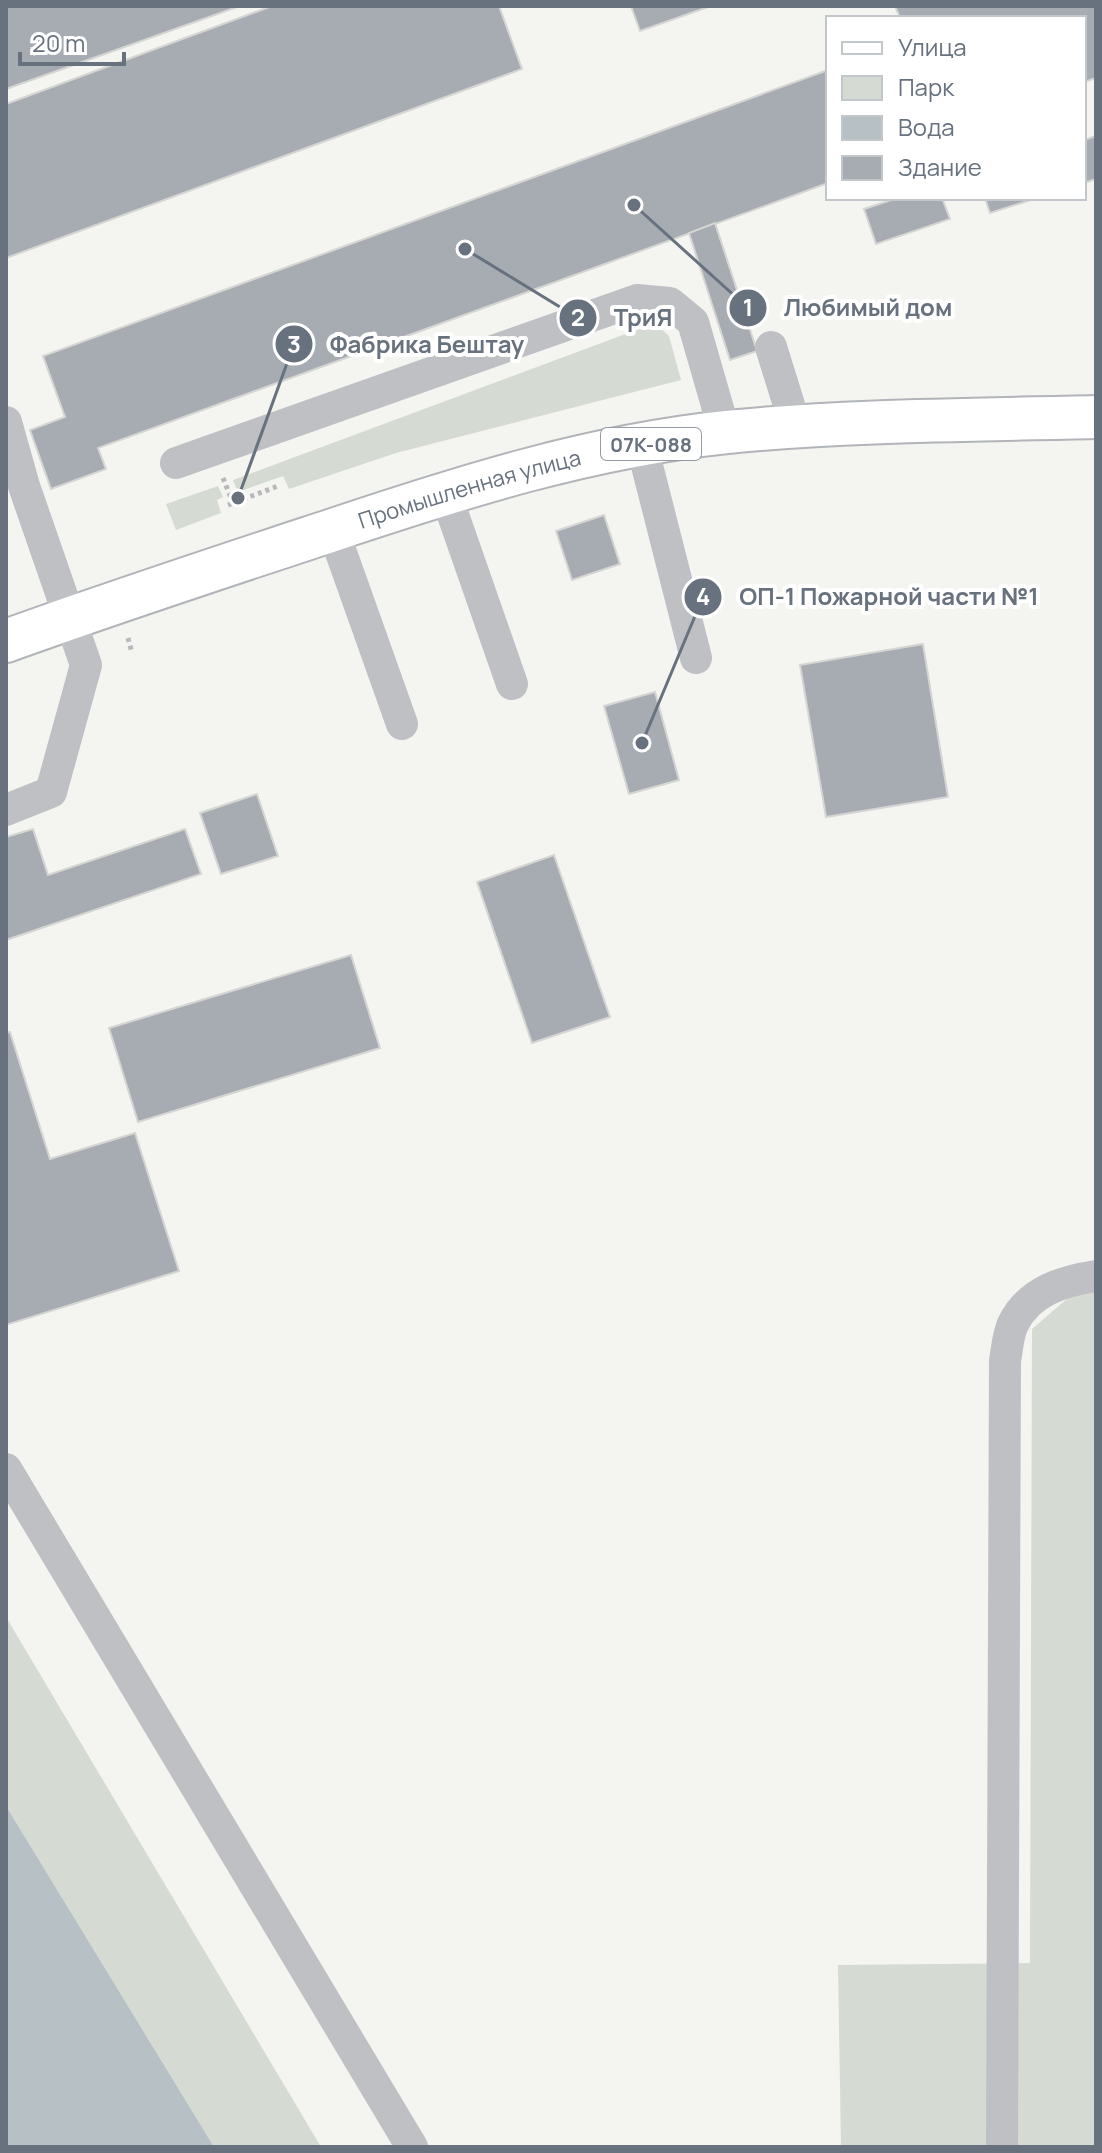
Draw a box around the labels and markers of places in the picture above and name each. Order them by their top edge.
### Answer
callout: Любимый дом [728,284,968,332]
callout: ТриЯ [558,294,688,342]
callout: Фабрика Бештау [274,320,540,368]
callout: ОП-1 Пожарной части №1 [683,573,1054,621]

